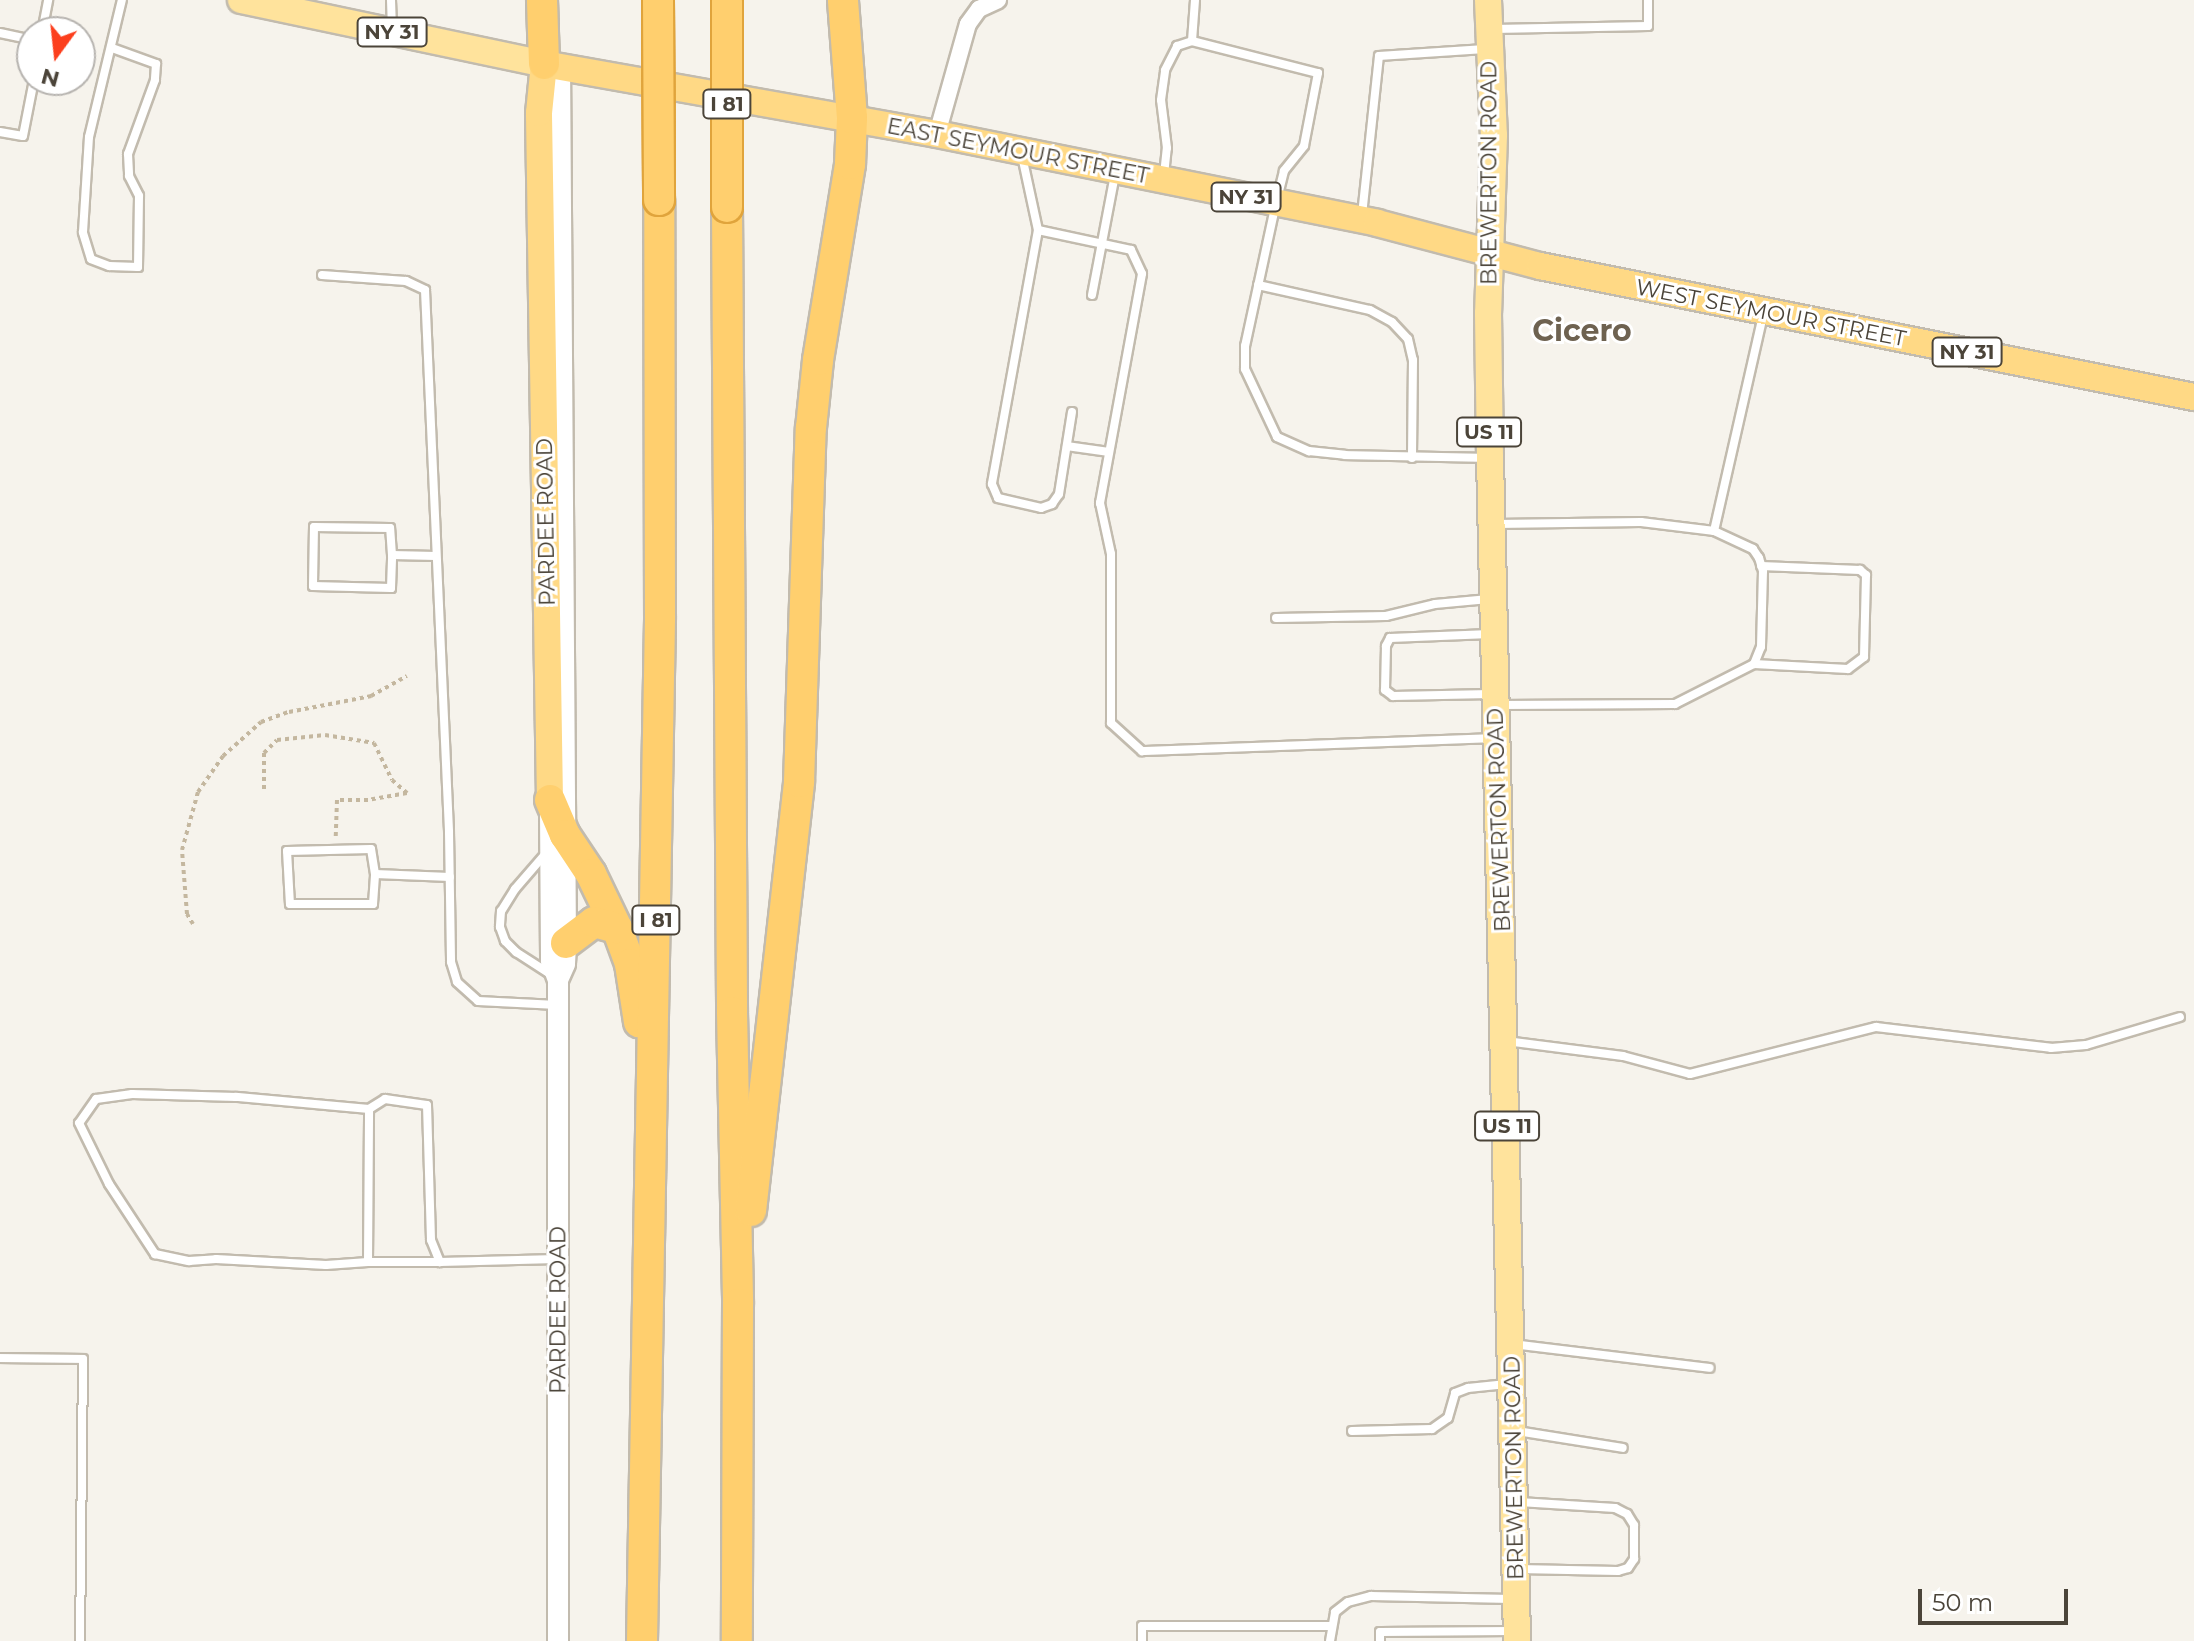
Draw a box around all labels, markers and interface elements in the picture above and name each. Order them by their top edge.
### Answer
north arrow [16,16,96,96]
road number: NY 31 [356,16,428,48]
street label: BREWERTON ROAD [1476,61,1502,285]
text: N [38,62,62,93]
road number: I 81 [701,88,753,120]
street label: EAST SEYMOUR STREET [885,113,1151,189]
road number: NY 31 [1210,181,1282,213]
street label: WEST SEYMOUR STREET [1634,274,1908,352]
district label: Cicero [1532,313,1632,349]
road number: NY 31 [1931,336,2003,368]
road number: US 11 [1455,416,1523,448]
street label: PARDEE ROAD [531,438,561,606]
street label: BREWERTON ROAD [1482,708,1516,932]
road number: I 81 [630,904,682,936]
road number: US 11 [1473,1110,1541,1142]
street label: PARDEE ROAD [545,1226,571,1394]
street label: BREWERTON ROAD [1499,1356,1529,1580]
scale bar [1922,1573,2072,1623]
text: 50 m [1932,1588,1993,1617]

